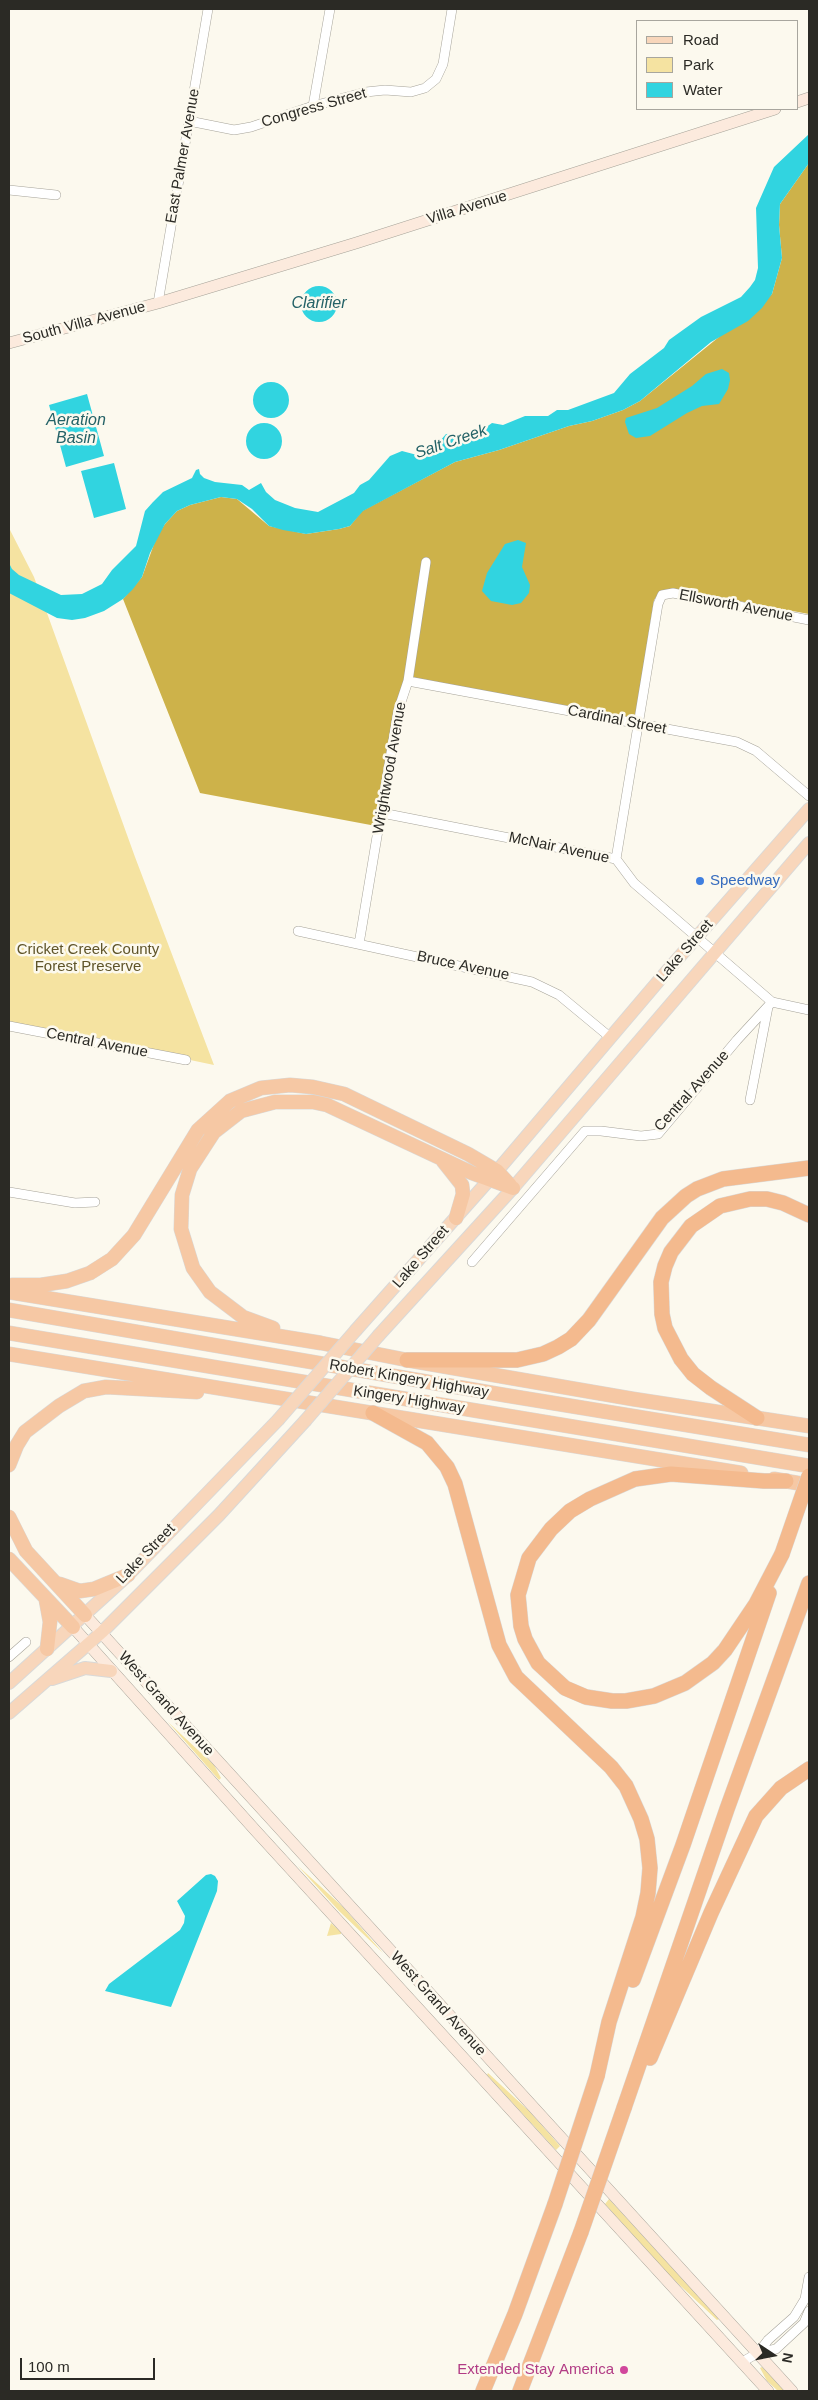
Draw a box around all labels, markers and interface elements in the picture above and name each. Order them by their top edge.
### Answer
legend [636,20,798,110]
text: Road [683,31,719,48]
text: Park [683,56,714,73]
text: Water [683,81,722,98]
street label: Congress Street [259,84,369,132]
street label: East Palmer Avenue [162,87,204,225]
street label: Villa Avenue [425,187,509,229]
water label: Clarifier [291,294,347,314]
street label: South Villa Avenue [21,298,147,348]
water label: Aeration Basin [46,411,106,449]
water label: Salt Creek [413,421,489,463]
street label: Ellsworth Avenue [678,586,794,626]
street label: Wrightwood Avenue [370,701,410,835]
street label: Cardinal Street [566,702,668,738]
street label: McNair Avenue [507,829,611,867]
place label: Speedway [710,872,780,890]
marker: Speedway [694,875,706,887]
street label: Lake Street [653,916,717,986]
park label: Cricket Creek County Forest Preserve [17,941,159,976]
street label: Bruce Avenue [415,947,511,985]
street label: Central Avenue [45,1024,149,1062]
street label: Central Avenue [651,1047,733,1135]
street label: Lake Street [389,1222,453,1292]
street label: Robert Kingery Highway [328,1356,490,1402]
street label: Kingery Highway [352,1382,466,1418]
street label: Lake Street [113,1520,179,1588]
street label: West Grand Avenue [114,1648,218,1760]
street label: West Grand Avenue [386,1948,490,2060]
north arrow [748,2330,798,2380]
scale bar [22,2348,158,2380]
text: N [779,2351,797,2364]
text: 100 m [28,2358,70,2375]
place label: Extended Stay America [457,2361,614,2379]
marker: Extended Stay America [618,2364,630,2376]

